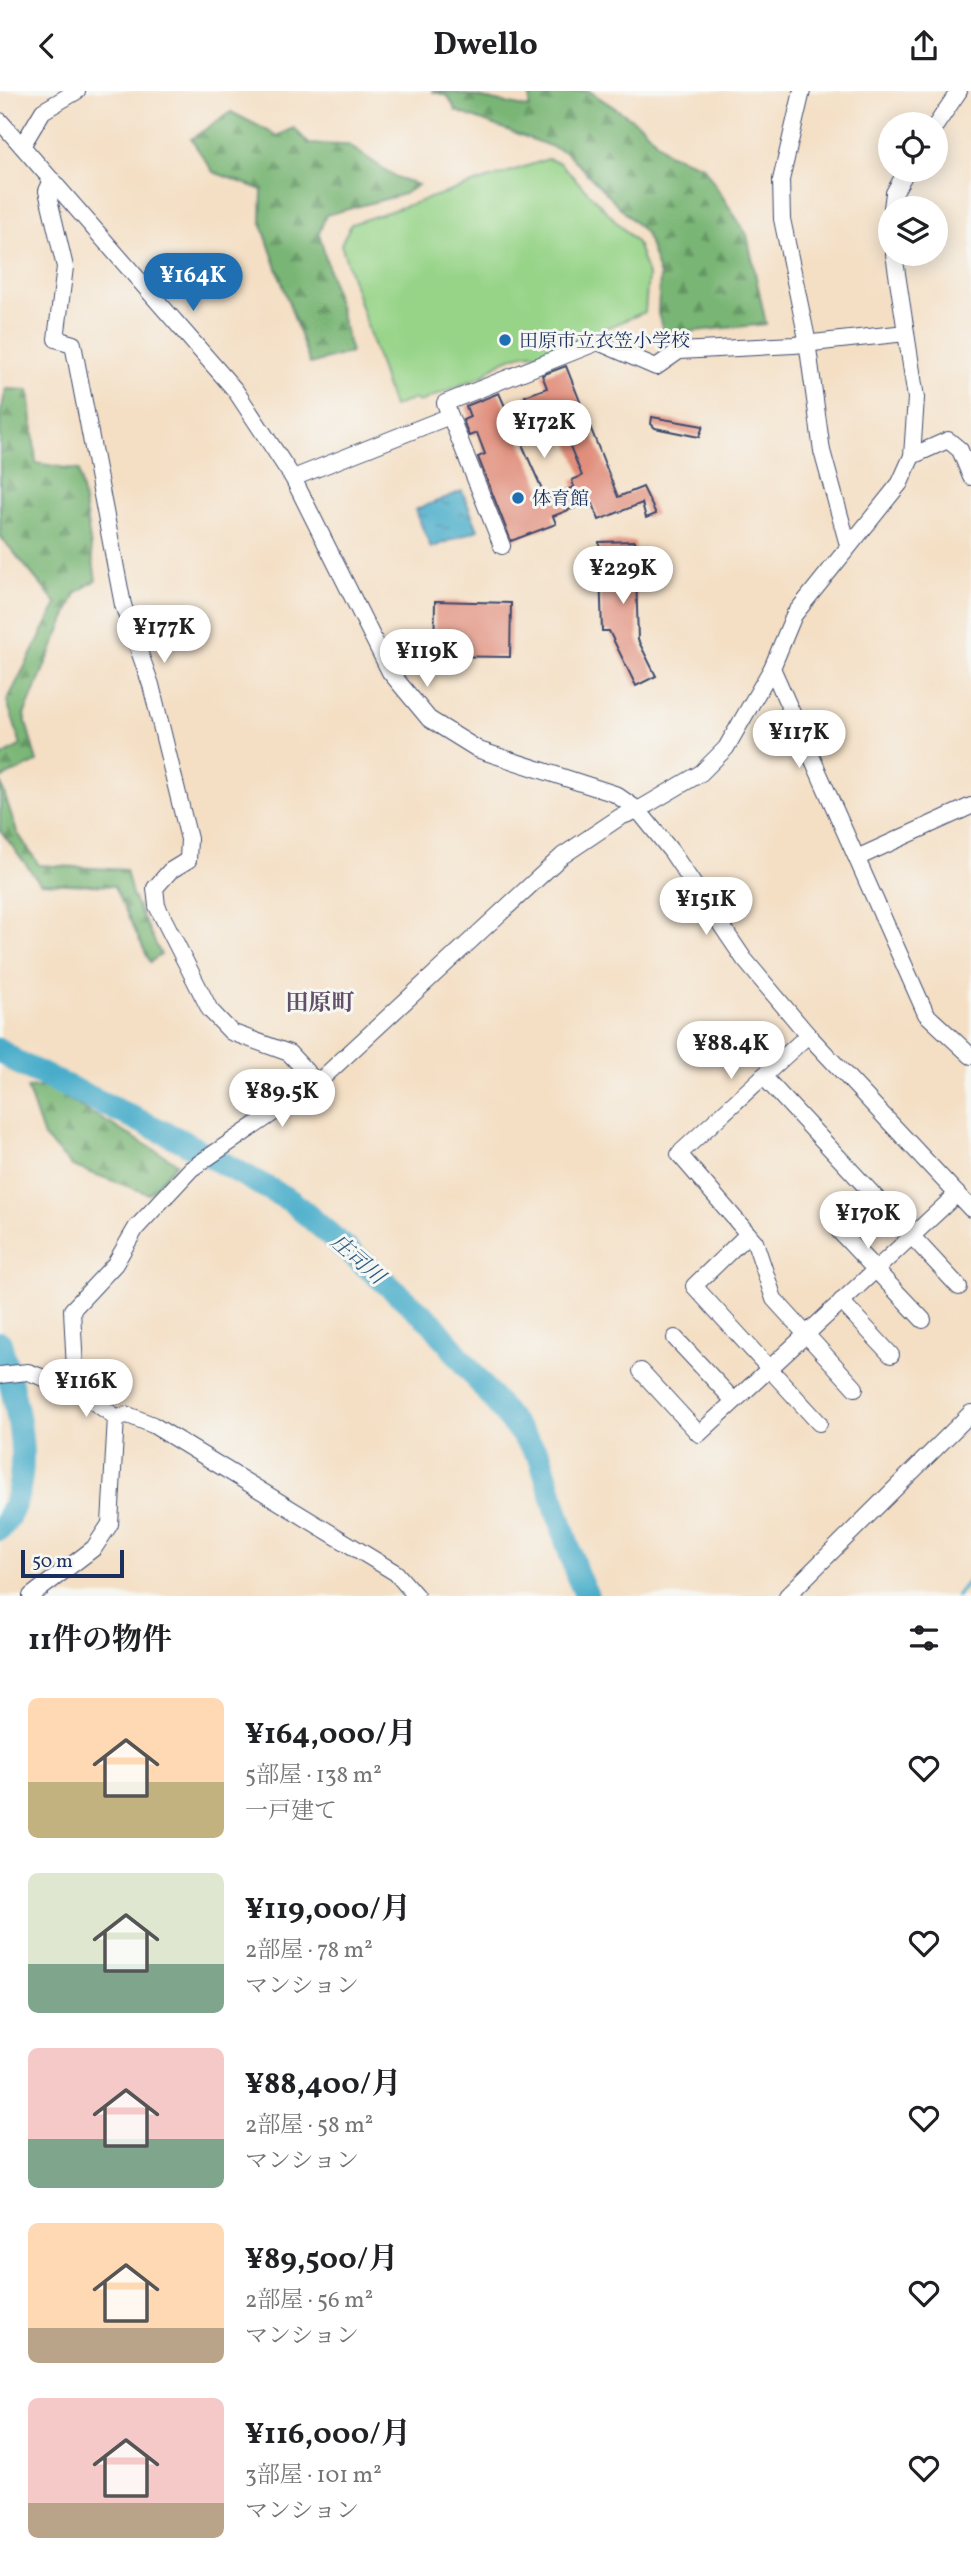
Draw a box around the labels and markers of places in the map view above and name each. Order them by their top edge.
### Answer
pin: ¥164K [144,253,242,313]
place label: 田原市立衣笠小学校 [519,329,690,355]
marker: 田原市立衣笠小学校 [497,332,513,348]
pin: ¥172K [495,401,593,460]
place label: 体育館 [532,487,589,513]
marker: 体育館 [510,490,526,506]
pin: ¥229K [574,547,672,606]
pin: ¥177K [115,605,213,665]
pin: ¥119K [378,629,476,689]
pin: ¥117K [750,711,848,770]
pin: ¥151K [657,877,755,937]
pin: ¥88.4K [674,1021,788,1081]
pin: ¥89.5K [225,1069,339,1129]
pin: ¥170K [819,1191,917,1251]
pin: ¥116K [37,1359,135,1419]

